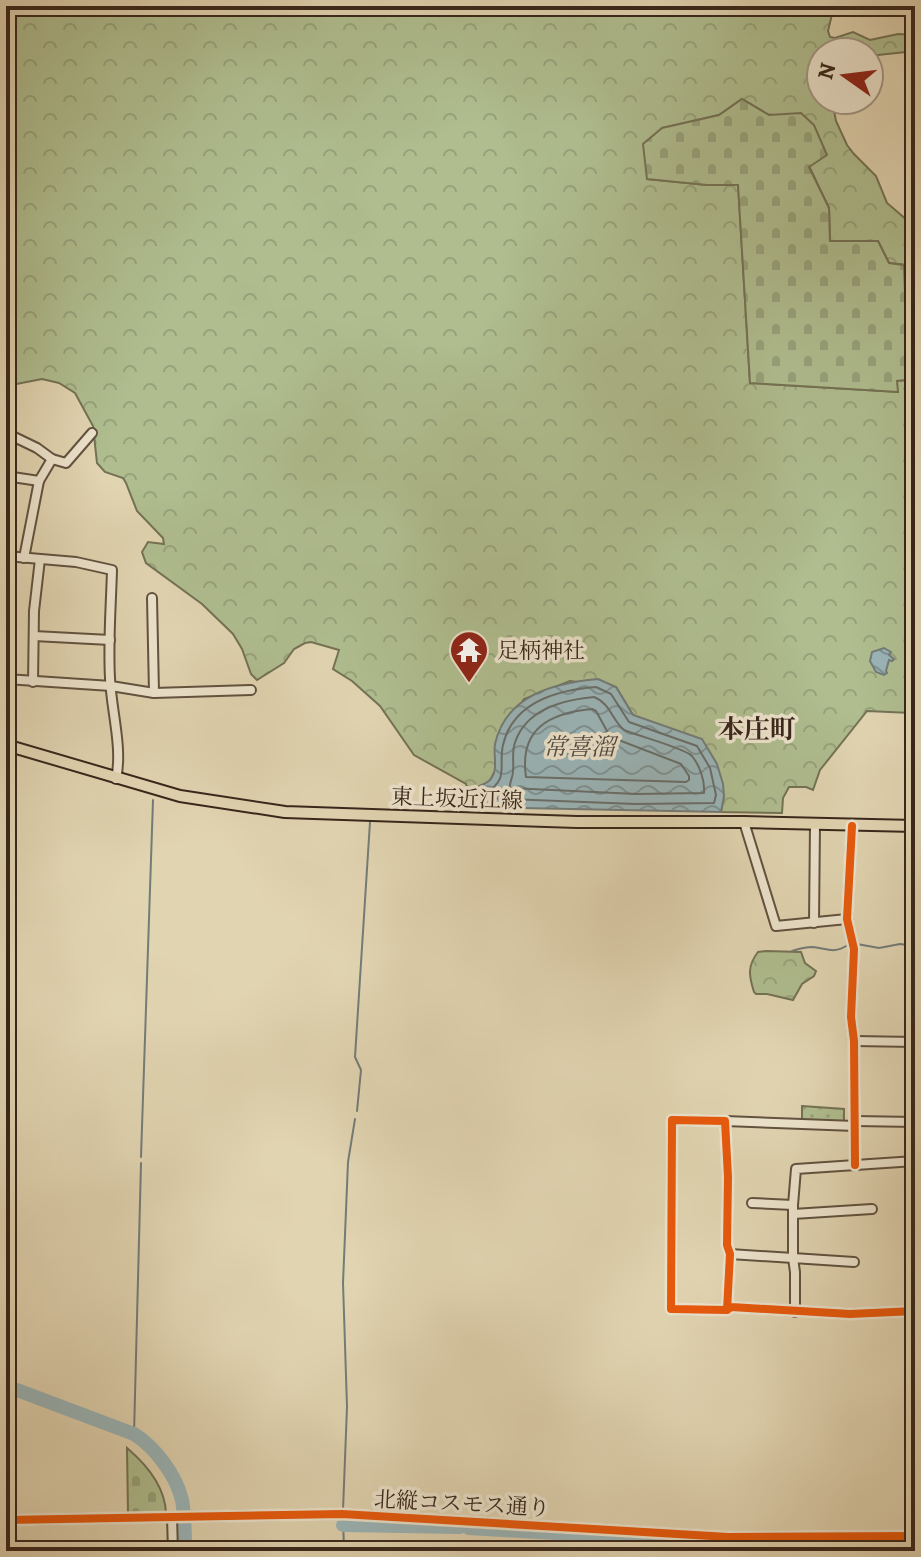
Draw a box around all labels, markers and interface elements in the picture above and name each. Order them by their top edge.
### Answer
north arrow [805,36,885,116]
text: N [810,60,843,83]
temple icon: 足柄神社 [448,629,490,684]
place label: 足柄神社 [497,636,585,666]
district label: 本庄町 [718,712,796,747]
water label: 常喜溜 [543,731,619,763]
street label: 東上坂近江線 [390,782,523,816]
street label: 北縦コスモス通り [373,1484,551,1524]

